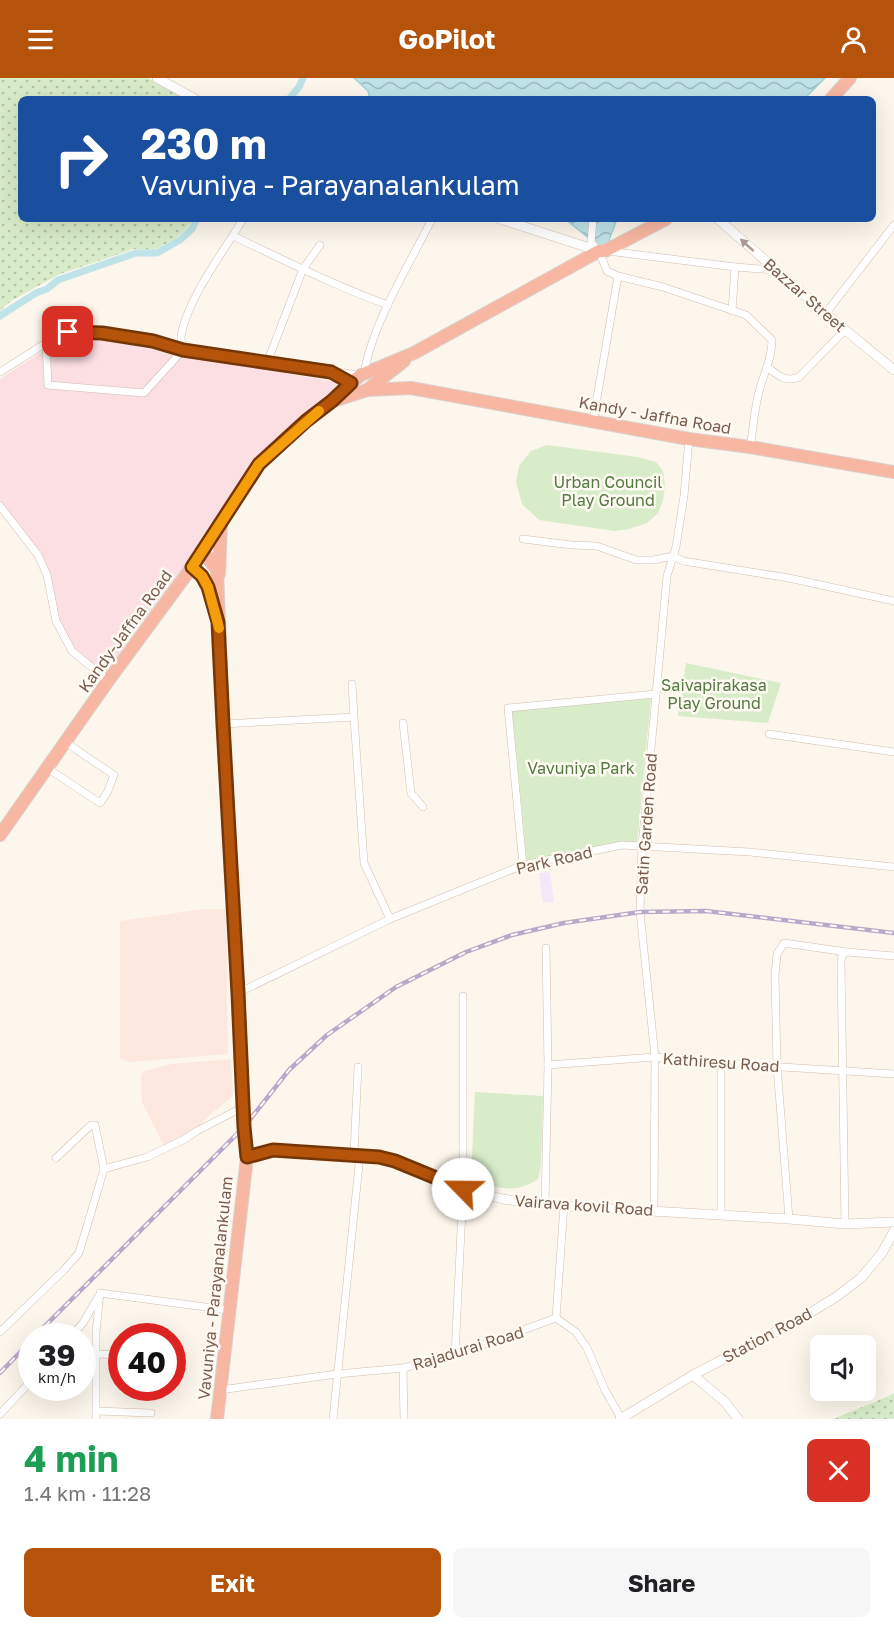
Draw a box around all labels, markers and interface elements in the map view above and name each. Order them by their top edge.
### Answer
icon: menu [24,23,57,56]
text: GoPilot [398,23,496,55]
icon: person [837,23,870,56]
text: 230 m [141,118,267,168]
icon: right [42,120,120,198]
text: Vavuniya - Parayanalankulam [141,169,520,201]
one-way arrow [740,239,755,252]
street label: Bazzar Street [760,254,850,336]
pin [42,306,93,357]
icon: arrive [51,315,84,348]
street label: Kandy - Jaffna Road [577,392,733,438]
park label: Urban Council Play Ground [554,472,662,510]
street label: Kandy-Jaffna Road [74,566,176,696]
park label: Saivapirakasa Play Ground [661,675,767,713]
street label: Satin Garden Road [631,752,661,896]
park label: Vavuniya Park [527,758,635,778]
street label: Park Road [514,842,594,878]
street label: Kathiresu Road [662,1048,780,1076]
position arrow [431,1157,495,1221]
street label: Vavuniya - Parayanalankulam [193,1175,237,1401]
street label: Vairava kovil Road [514,1190,654,1220]
street label: Station Road [719,1303,815,1367]
street label: Rajadurai Road [410,1322,526,1374]
speed limit sign: 40 [108,1323,186,1401]
map controls [810,1335,876,1401]
button: sound [810,1335,876,1401]
text: 39 [38,1337,76,1373]
text: km/h [38,1368,76,1386]
text: 4 min [24,1437,119,1480]
button: close [807,1439,870,1502]
text: 1.4 km · 11:28 [24,1481,151,1505]
button: Exit [24,1548,441,1617]
button: Share [453,1548,870,1617]

